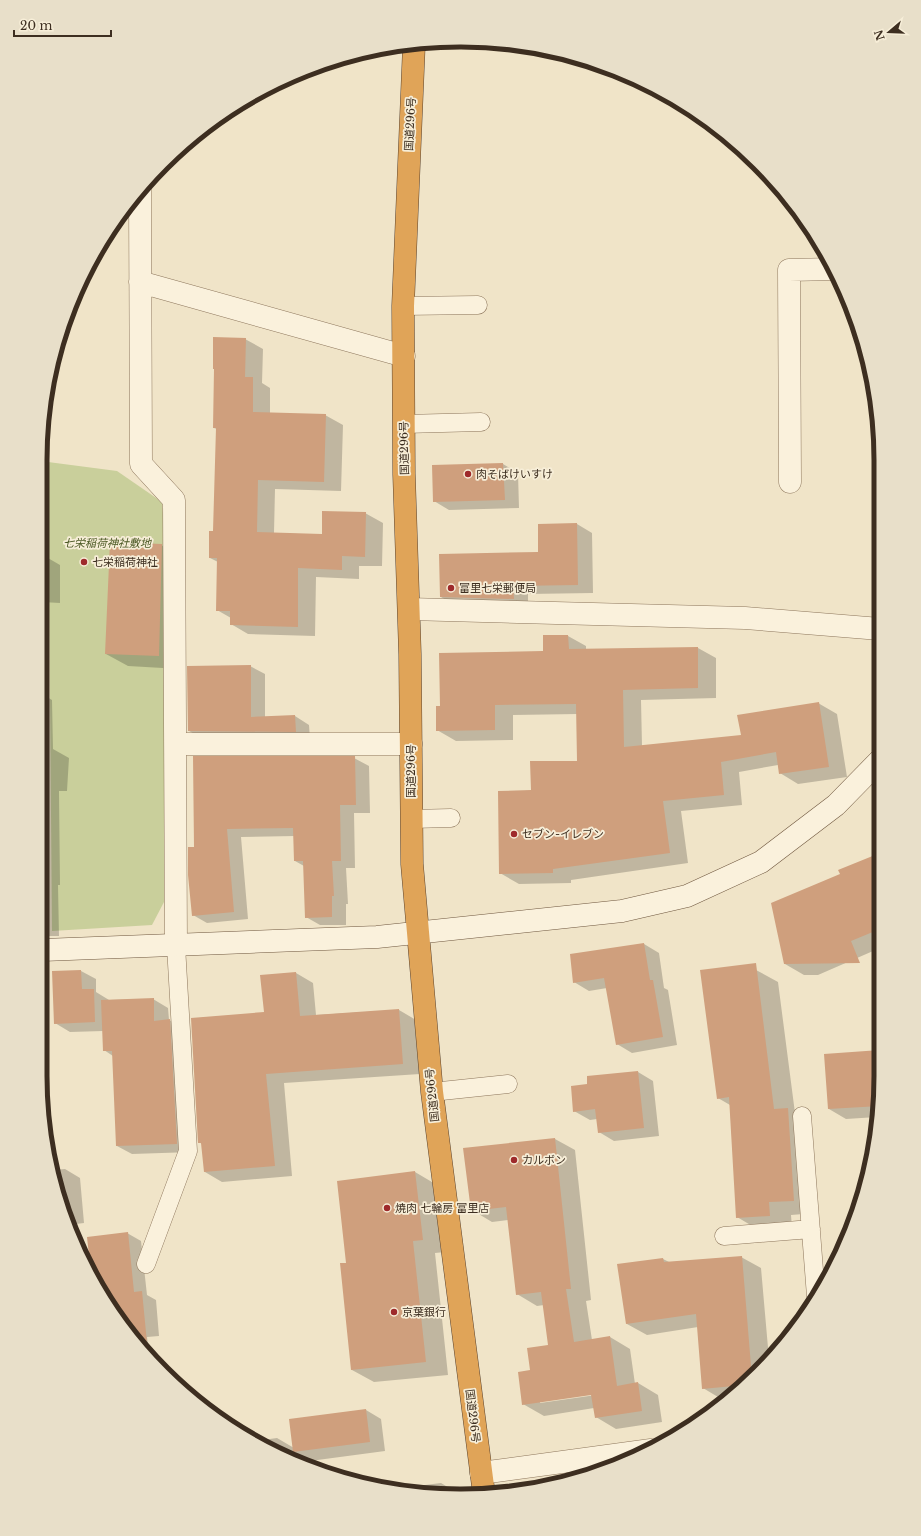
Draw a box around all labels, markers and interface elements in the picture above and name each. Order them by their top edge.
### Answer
scale bar [14,12,111,38]
north arrow [869,12,909,52]
text: 20 m [20,18,52,33]
text: N [871,27,888,42]
street label: 国道296号 [402,97,418,151]
street label: 国道296号 [397,421,411,475]
place label: 肉そばけいすけ [476,467,553,481]
marker: 肉そばけいすけ [463,469,473,479]
park label: 七栄稲荷神社敷地 [63,536,152,550]
place label: 七栄稲荷神社 [92,555,158,569]
marker: 七栄稲荷神社 [79,557,89,567]
place label: 富里七栄郵便局 [459,581,536,595]
marker: 富里七栄郵便局 [446,583,456,593]
street label: 国道296号 [404,744,418,798]
place label: セブン-イレブン [522,827,604,841]
marker: セブン-イレブン [509,829,519,839]
street label: 国道296号 [422,1067,442,1123]
place label: カルボン [522,1153,566,1167]
marker: カルボン [509,1155,519,1165]
place label: 焼肉 七輪房 富里店 [395,1201,489,1215]
marker: 焼肉 七輪房 富里店 [382,1203,392,1213]
place label: 京葉銀行 [402,1305,446,1319]
marker: 京葉銀行 [389,1307,399,1317]
street label: 国道296号 [463,1388,483,1444]

